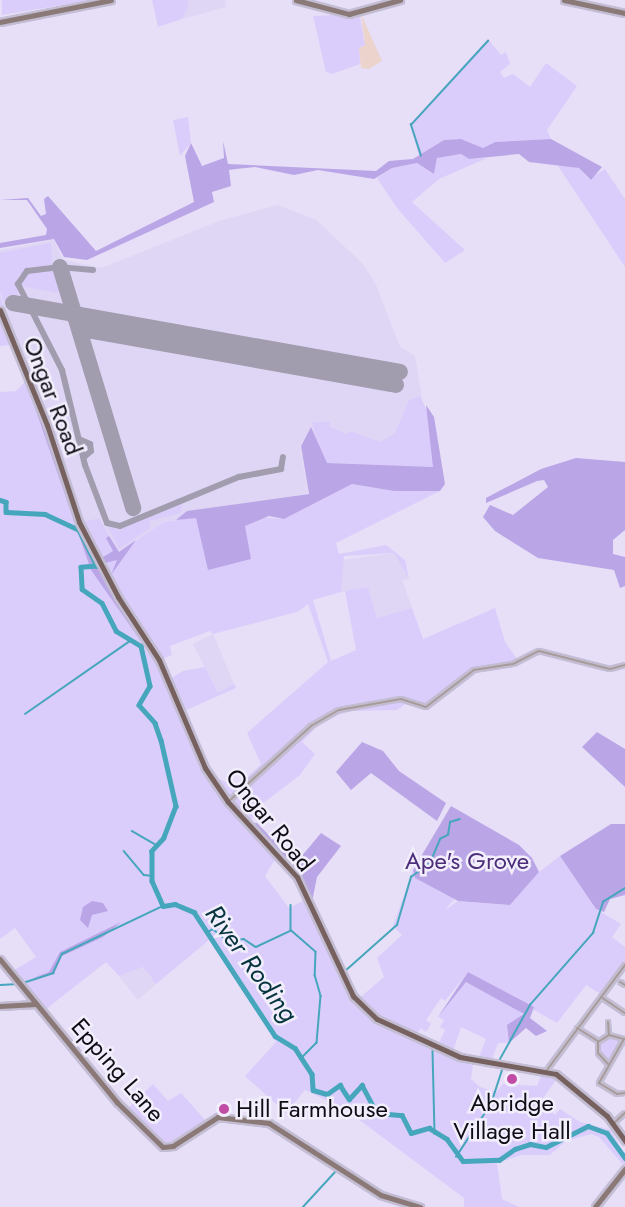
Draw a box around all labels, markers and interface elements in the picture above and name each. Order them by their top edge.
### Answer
street label: Ongar Road [17,333,89,459]
street label: Ongar Road [220,763,320,877]
park label: Ape's Grove [405,847,529,875]
water label: River Roding [198,899,304,1029]
street label: Epping Lane [65,1012,171,1128]
marker: Abridge Village Hall [505,1072,519,1086]
place label: Abridge Village Hall [453,1089,571,1145]
place label: Hill Farmhouse [236,1095,388,1123]
marker: Hill Farmhouse [217,1102,231,1116]

